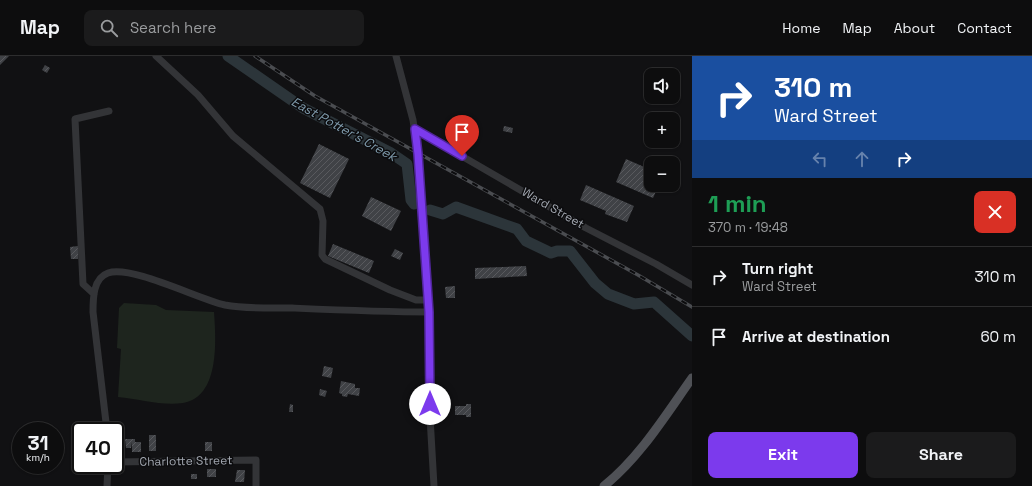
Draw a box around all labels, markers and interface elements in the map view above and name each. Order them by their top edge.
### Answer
search box [84,10,364,46]
text: Map [20,15,60,40]
icon: search [98,17,120,39]
text: Search here [130,18,216,37]
text: Home [782,19,820,37]
text: Map [842,19,872,37]
text: About [894,19,935,37]
text: Contact [957,19,1012,37]
map controls [644,68,680,192]
button: sound [644,68,680,104]
text: 310 m [774,69,852,105]
icon: right [708,72,760,124]
water label: East Potter's Creek [288,93,401,166]
text: Ward Street [774,104,878,127]
button: + [644,112,680,148]
pin [445,115,479,156]
icon: arrive [451,121,473,143]
icon: left [809,148,831,170]
icon: ahead [851,148,873,170]
icon: right [893,148,915,170]
button: − [644,156,680,192]
street label: Ward Street [519,184,587,232]
text: 1 min [708,188,767,219]
button: close [974,191,1016,233]
text: 370 m · 19:48 [708,219,788,236]
text: Turn right [742,259,813,278]
icon: right [708,266,730,288]
text: 310 m [975,267,1016,286]
text: Ward Street [742,278,817,295]
icon: arrive [708,326,730,348]
text: Arrive at destination [742,327,890,346]
text: 60 m [980,327,1016,346]
position arrow [409,383,451,425]
speed limit sign: 40 [72,422,124,474]
text: 31 [28,430,48,456]
button: Exit [708,432,858,478]
button: Share [866,432,1016,478]
text: km/h [26,451,50,464]
street label: Charlotte Street [139,452,233,470]

